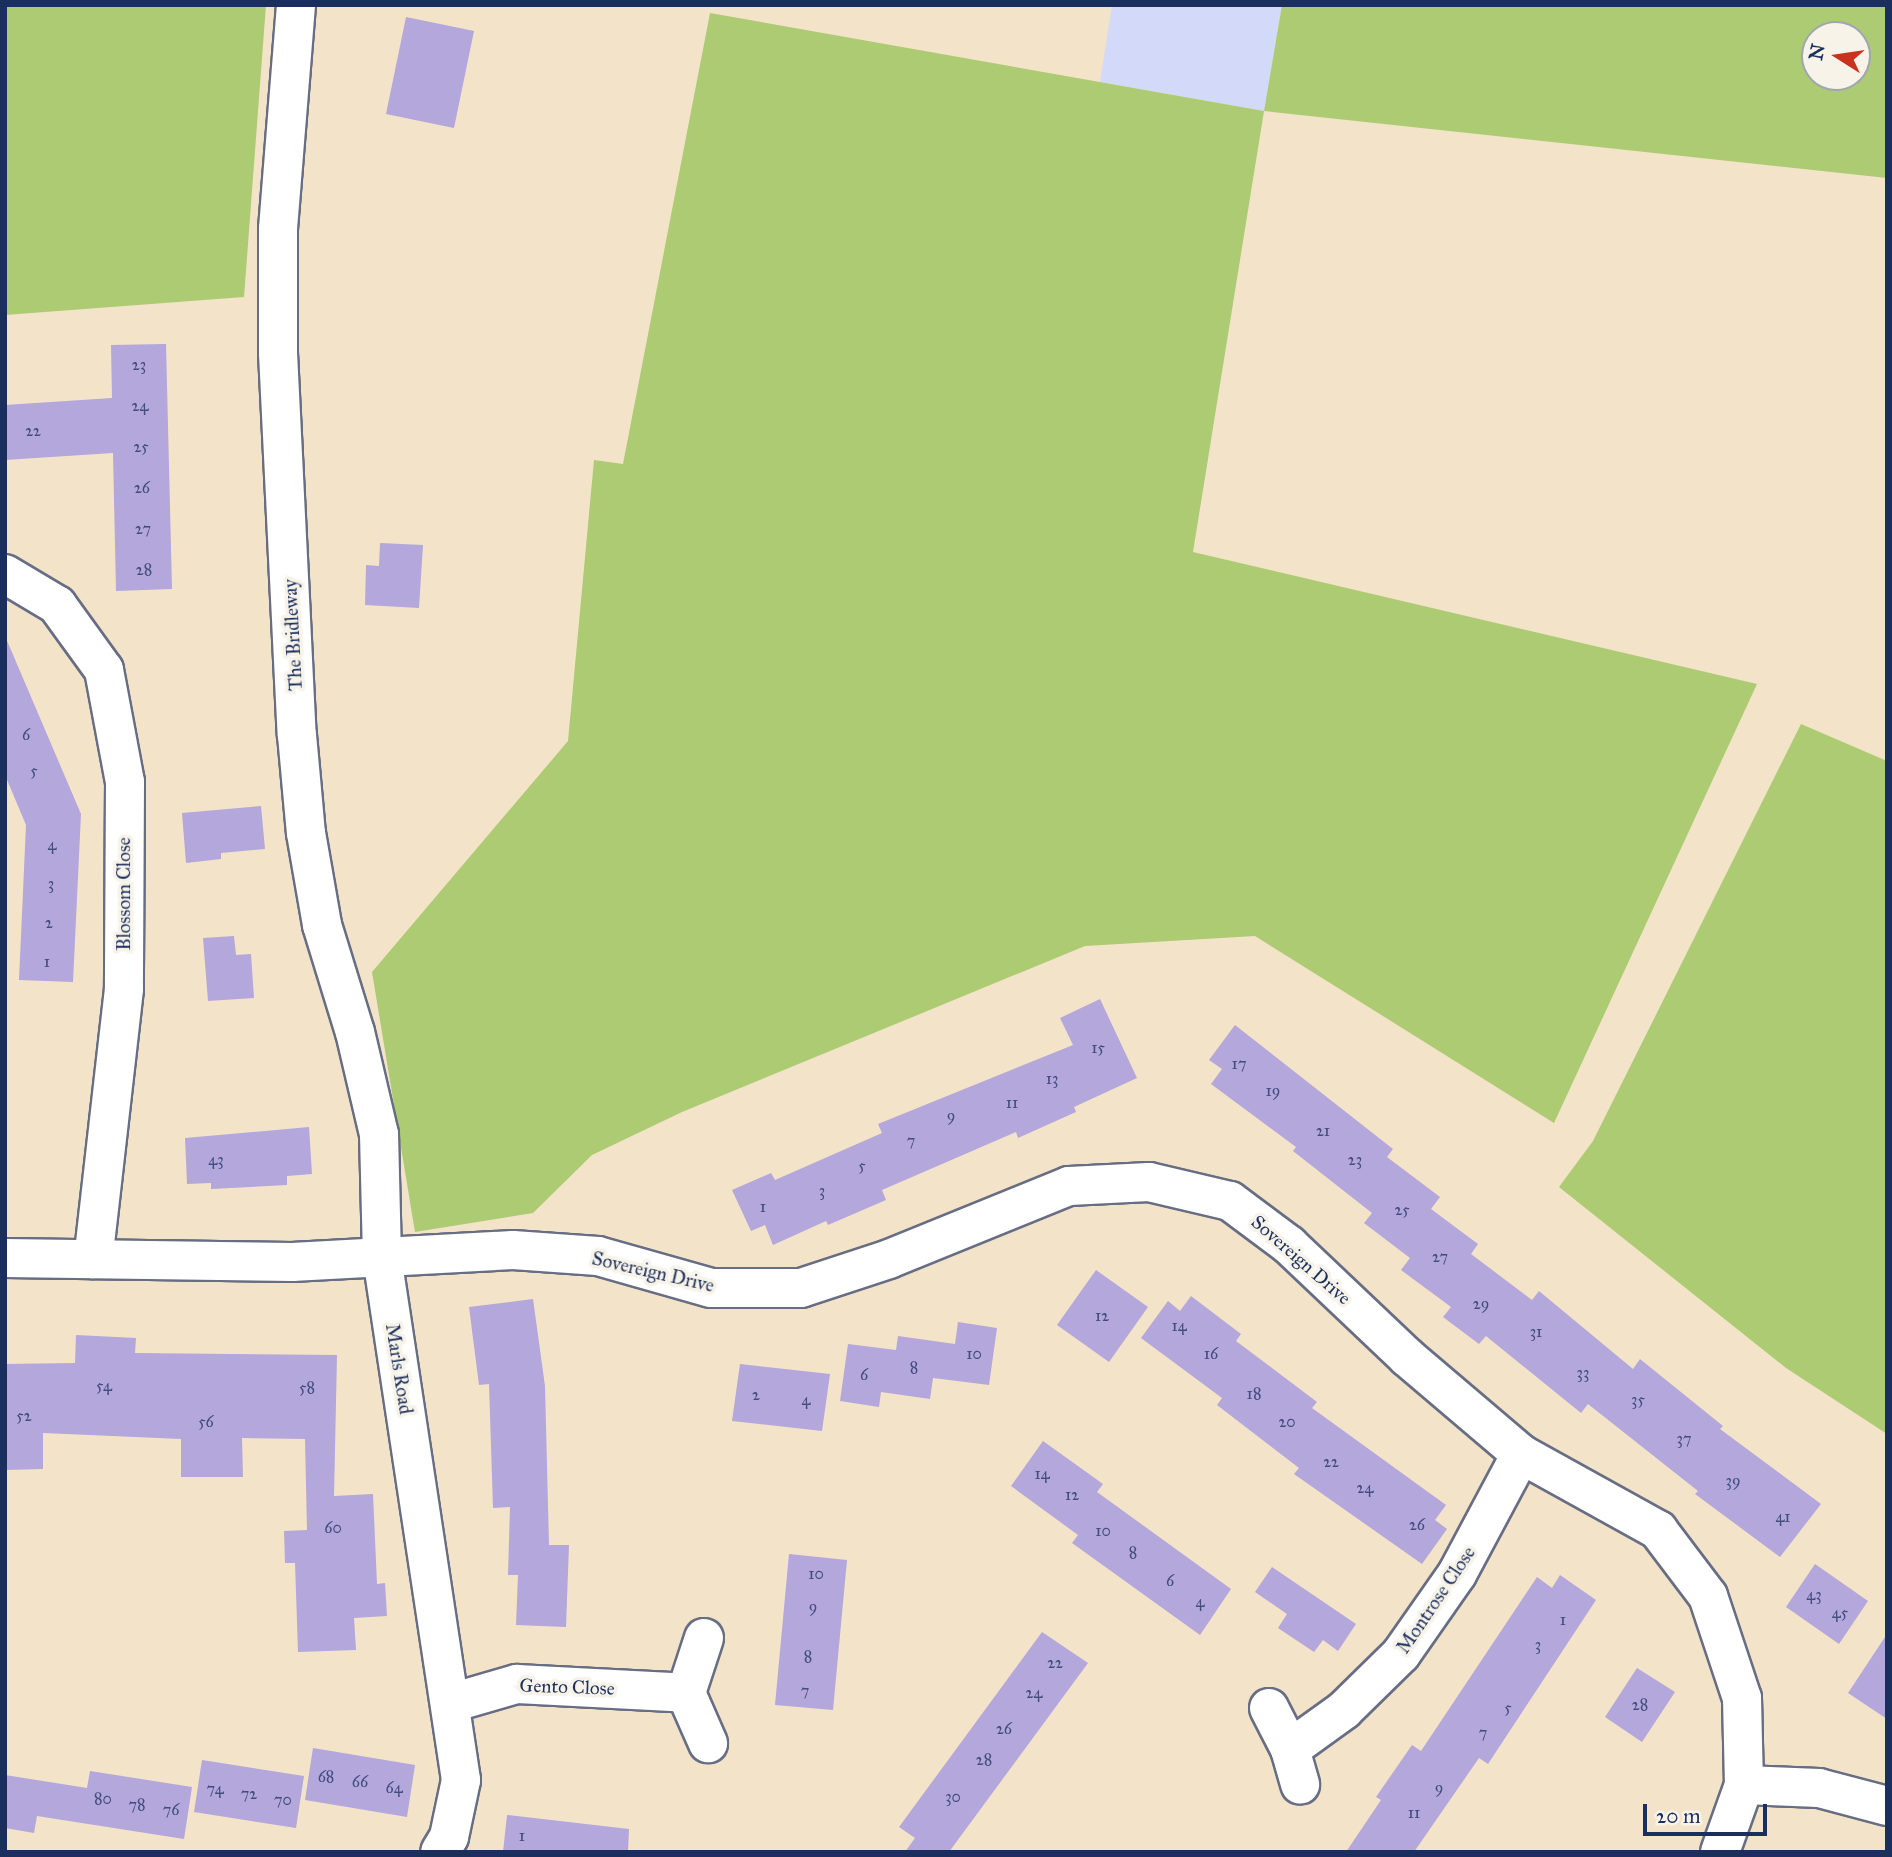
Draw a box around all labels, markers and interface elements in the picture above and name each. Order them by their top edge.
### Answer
north arrow [1801,21,1871,91]
text: N [1804,42,1830,62]
house number: 23 [132,355,146,375]
house number: 24 [132,396,148,416]
house number: 22 [25,421,41,441]
house number: 25 [133,437,149,457]
house number: 26 [134,478,150,498]
house number: 27 [135,519,151,539]
house number: 28 [136,560,152,580]
street label: The Bridleway [279,579,307,691]
house number: 6 [22,725,30,745]
house number: 5 [30,761,38,781]
house number: 4 [48,835,56,855]
street label: Blossom Close [113,837,135,951]
house number: 3 [48,874,54,894]
house number: 2 [45,913,53,933]
house number: 1 [44,952,50,972]
house number: 15 [1091,1038,1105,1058]
house number: 17 [1232,1054,1246,1074]
house number: 13 [1046,1069,1058,1089]
house number: 19 [1266,1081,1280,1101]
house number: 11 [1006,1093,1018,1113]
house number: 9 [947,1106,955,1126]
house number: 21 [1316,1121,1330,1141]
house number: 7 [907,1131,915,1151]
house number: 43 [208,1150,224,1170]
house number: 23 [1348,1150,1362,1170]
house number: 5 [858,1156,866,1176]
house number: 3 [819,1181,825,1201]
house number: 1 [760,1197,766,1217]
house number: 25 [1394,1200,1410,1220]
street label: Sovereign Drive [1247,1211,1355,1309]
street label: Sovereign Drive [590,1247,716,1297]
house number: 27 [1432,1247,1448,1267]
house number: 29 [1473,1294,1489,1314]
house number: 12 [1095,1306,1109,1326]
house number: 14 [1171,1316,1187,1336]
street label: Marls Road [381,1322,417,1416]
house number: 31 [1530,1322,1542,1342]
house number: 10 [966,1344,982,1364]
house number: 16 [1204,1344,1218,1364]
house number: 8 [910,1358,918,1378]
house number: 33 [1577,1363,1589,1383]
house number: 6 [860,1365,868,1385]
house number: 54 [96,1376,112,1396]
house number: 58 [299,1378,315,1398]
house number: 18 [1247,1384,1261,1404]
house number: 2 [752,1385,760,1405]
house number: 4 [802,1390,810,1410]
house number: 35 [1631,1390,1645,1410]
house number: 52 [16,1406,32,1426]
house number: 56 [198,1412,214,1432]
house number: 20 [1278,1412,1296,1432]
house number: 37 [1677,1429,1691,1449]
house number: 22 [1323,1452,1339,1472]
house number: 14 [1034,1464,1050,1484]
house number: 39 [1726,1471,1740,1491]
house number: 24 [1357,1478,1373,1498]
house number: 12 [1065,1485,1079,1505]
house number: 41 [1775,1507,1791,1527]
house number: 26 [1409,1515,1425,1535]
house number: 60 [324,1518,342,1538]
house number: 10 [1095,1521,1111,1541]
street label: Montrose Close [1392,1542,1480,1658]
house number: 8 [1129,1543,1137,1563]
house number: 10 [808,1564,824,1584]
house number: 6 [1166,1571,1174,1591]
house number: 43 [1806,1585,1822,1605]
house number: 4 [1196,1592,1204,1612]
house number: 9 [809,1597,817,1617]
house number: 45 [1832,1603,1848,1623]
house number: 1 [1560,1610,1566,1630]
house number: 3 [1535,1635,1541,1655]
house number: 8 [804,1647,812,1667]
house number: 22 [1047,1653,1063,1673]
street label: Gento Close [519,1674,615,1700]
house number: 7 [801,1681,809,1701]
house number: 24 [1026,1683,1042,1703]
house number: 28 [1632,1695,1648,1715]
house number: 5 [1504,1698,1512,1718]
house number: 26 [996,1719,1012,1739]
house number: 7 [1479,1723,1487,1743]
house number: 28 [976,1750,992,1770]
house number: 68 [318,1767,334,1787]
house number: 66 [352,1772,368,1792]
house number: 64 [385,1778,403,1798]
house number: 9 [1435,1778,1443,1798]
house number: 74 [206,1779,224,1799]
house number: 72 [241,1784,257,1804]
house number: 30 [945,1787,961,1807]
house number: 80 [94,1789,112,1809]
house number: 70 [274,1790,292,1810]
scale bar [1647,1790,1771,1834]
house number: 78 [128,1795,146,1815]
house number: 76 [163,1800,179,1820]
house number: 11 [1408,1803,1420,1823]
text: 20 m [1656,1803,1701,1829]
house number: 1 [519,1826,525,1846]

